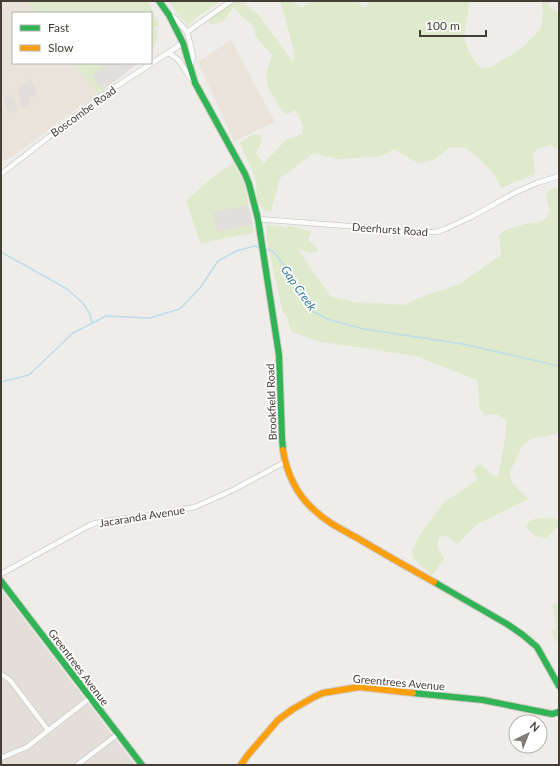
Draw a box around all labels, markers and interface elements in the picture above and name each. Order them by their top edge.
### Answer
legend [12,12,152,64]
scale bar [420,12,486,38]
text: 100 m [426,18,460,33]
text: Fast [48,20,70,35]
text: Slow [48,40,74,55]
street label: Boscombe Road [48,83,118,139]
street label: Deerhurst Road [352,220,428,238]
water label: Gap Creek [278,262,320,314]
street label: Brookfield Road [263,363,279,441]
street label: Jacaranda Avenue [98,503,186,529]
street label: Greentrees Avenue [46,626,112,708]
street label: Greentrees Avenue [352,671,446,693]
north arrow [508,714,548,754]
text: N [528,719,543,734]

